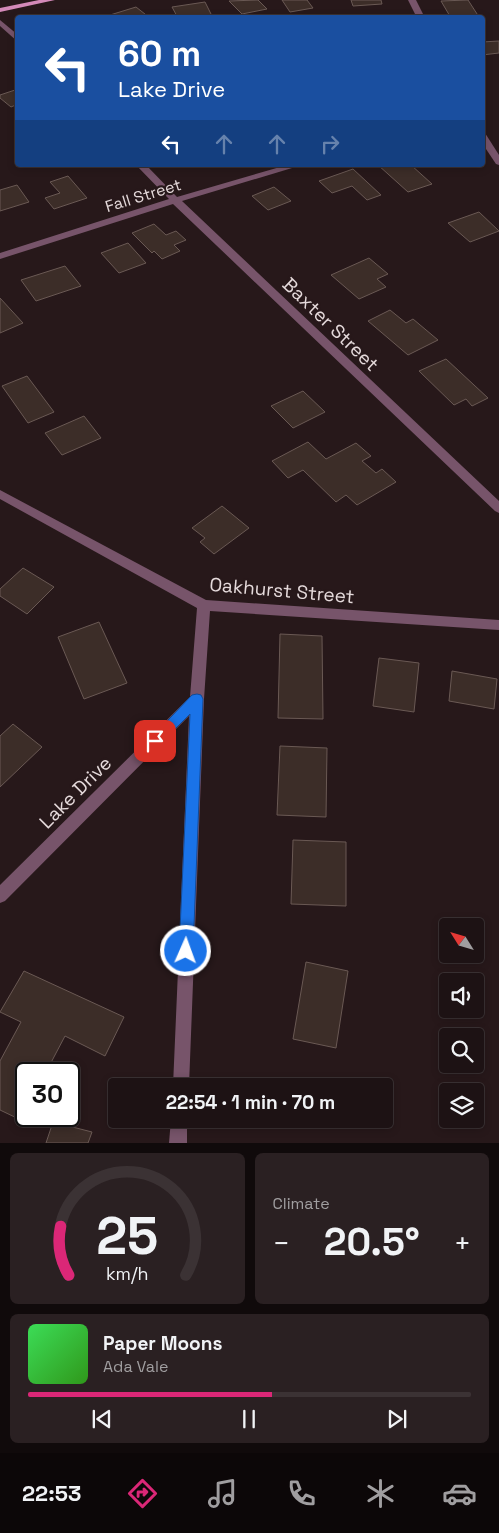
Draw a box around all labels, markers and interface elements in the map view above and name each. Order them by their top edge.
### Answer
text: 60 m [118,32,201,76]
icon: left [35,35,100,100]
text: Lake Drive [118,75,225,103]
icon: left [157,130,185,158]
icon: ahead [210,130,238,158]
icon: ahead [263,130,291,158]
icon: right [316,130,344,158]
street label: Fall Street [103,174,184,217]
street label: Baxter Street [277,272,384,377]
street label: Oakhurst Street [208,572,355,609]
pin [134,720,176,762]
icon: arrive [141,727,169,755]
street label: Lake Drive [34,751,117,834]
north arrow [439,918,484,962]
map controls [439,918,484,1128]
position arrow [159,924,211,976]
button: sound [439,973,484,1018]
button: search [439,1028,484,1073]
speed limit sign: 30 [15,1062,80,1127]
button: layers [439,1083,484,1128]
text: 22:54 · 1 min · 70 m [166,1090,335,1115]
text: Climate [273,1193,330,1214]
text: 25 [96,1203,158,1269]
text: 20.5° [324,1218,420,1266]
text: − [273,1225,290,1261]
text: + [454,1225,471,1261]
text: km/h [106,1262,149,1285]
text: Paper Moons [103,1331,222,1356]
text: Ada Vale [103,1356,168,1377]
icon: previous [88,1405,116,1433]
icon: pause [235,1405,263,1433]
icon: next [383,1405,411,1433]
icon: directions [125,1476,160,1511]
icon: music [205,1476,240,1511]
icon: phone [284,1476,319,1511]
icon: climate [363,1476,398,1511]
icon: car [442,1476,477,1511]
text: 22:53 [22,1479,81,1507]

